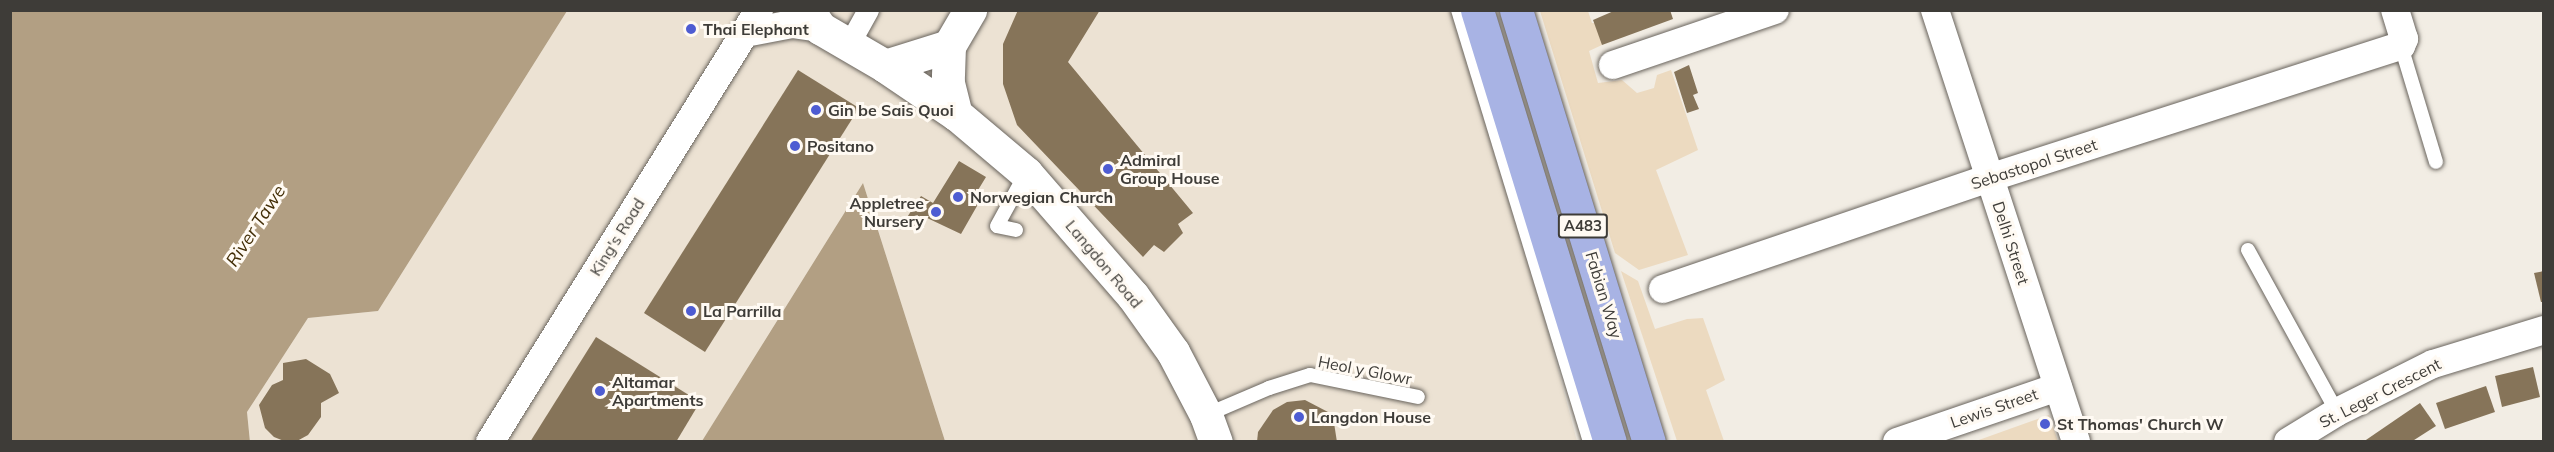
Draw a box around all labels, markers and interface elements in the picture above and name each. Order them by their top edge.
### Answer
place label: Thai Elephant [703,19,809,39]
marker: Thai Elephant [684,22,698,36]
place label: Gin be Sais Quoi [828,100,954,120]
marker: Gin be Sais Quoi [809,103,823,117]
street label: Sebastopol Street [1969,135,2099,193]
place label: Positano [807,136,874,156]
marker: Positano [788,139,802,153]
place label: Admiral Group House [1120,150,1219,188]
marker: Admiral Group House [1101,162,1115,176]
water label: River Tawe [222,181,290,271]
place label: Norwegian Church [970,187,1113,207]
marker: Norwegian Church [951,190,965,204]
place label: Appletree Nursery [849,193,924,231]
street label: King's Road [586,195,648,279]
street label: Delhi Street [1989,199,2033,287]
marker: Appletree Nursery [929,205,943,219]
road number: A483 [1558,214,1608,238]
street label: Langdon Road [1062,216,1146,312]
street label: Fabian Way [1582,249,1626,341]
place label: La Parrilla [703,301,781,321]
marker: La Parrilla [684,304,698,318]
street label: Heol y Glowr [1317,352,1413,388]
street label: St. Leger Crescent [2316,354,2444,432]
place label: Altamar Apartments [612,372,704,410]
marker: Altamar Apartments [593,384,607,398]
street label: Lewis Street [1948,384,2040,432]
place label: Langdon House [1311,407,1431,427]
marker: Langdon House [1292,410,1306,424]
place label: St Thomas' Church W [2057,414,2224,434]
marker: St Thomas' Church W [2038,417,2052,431]

